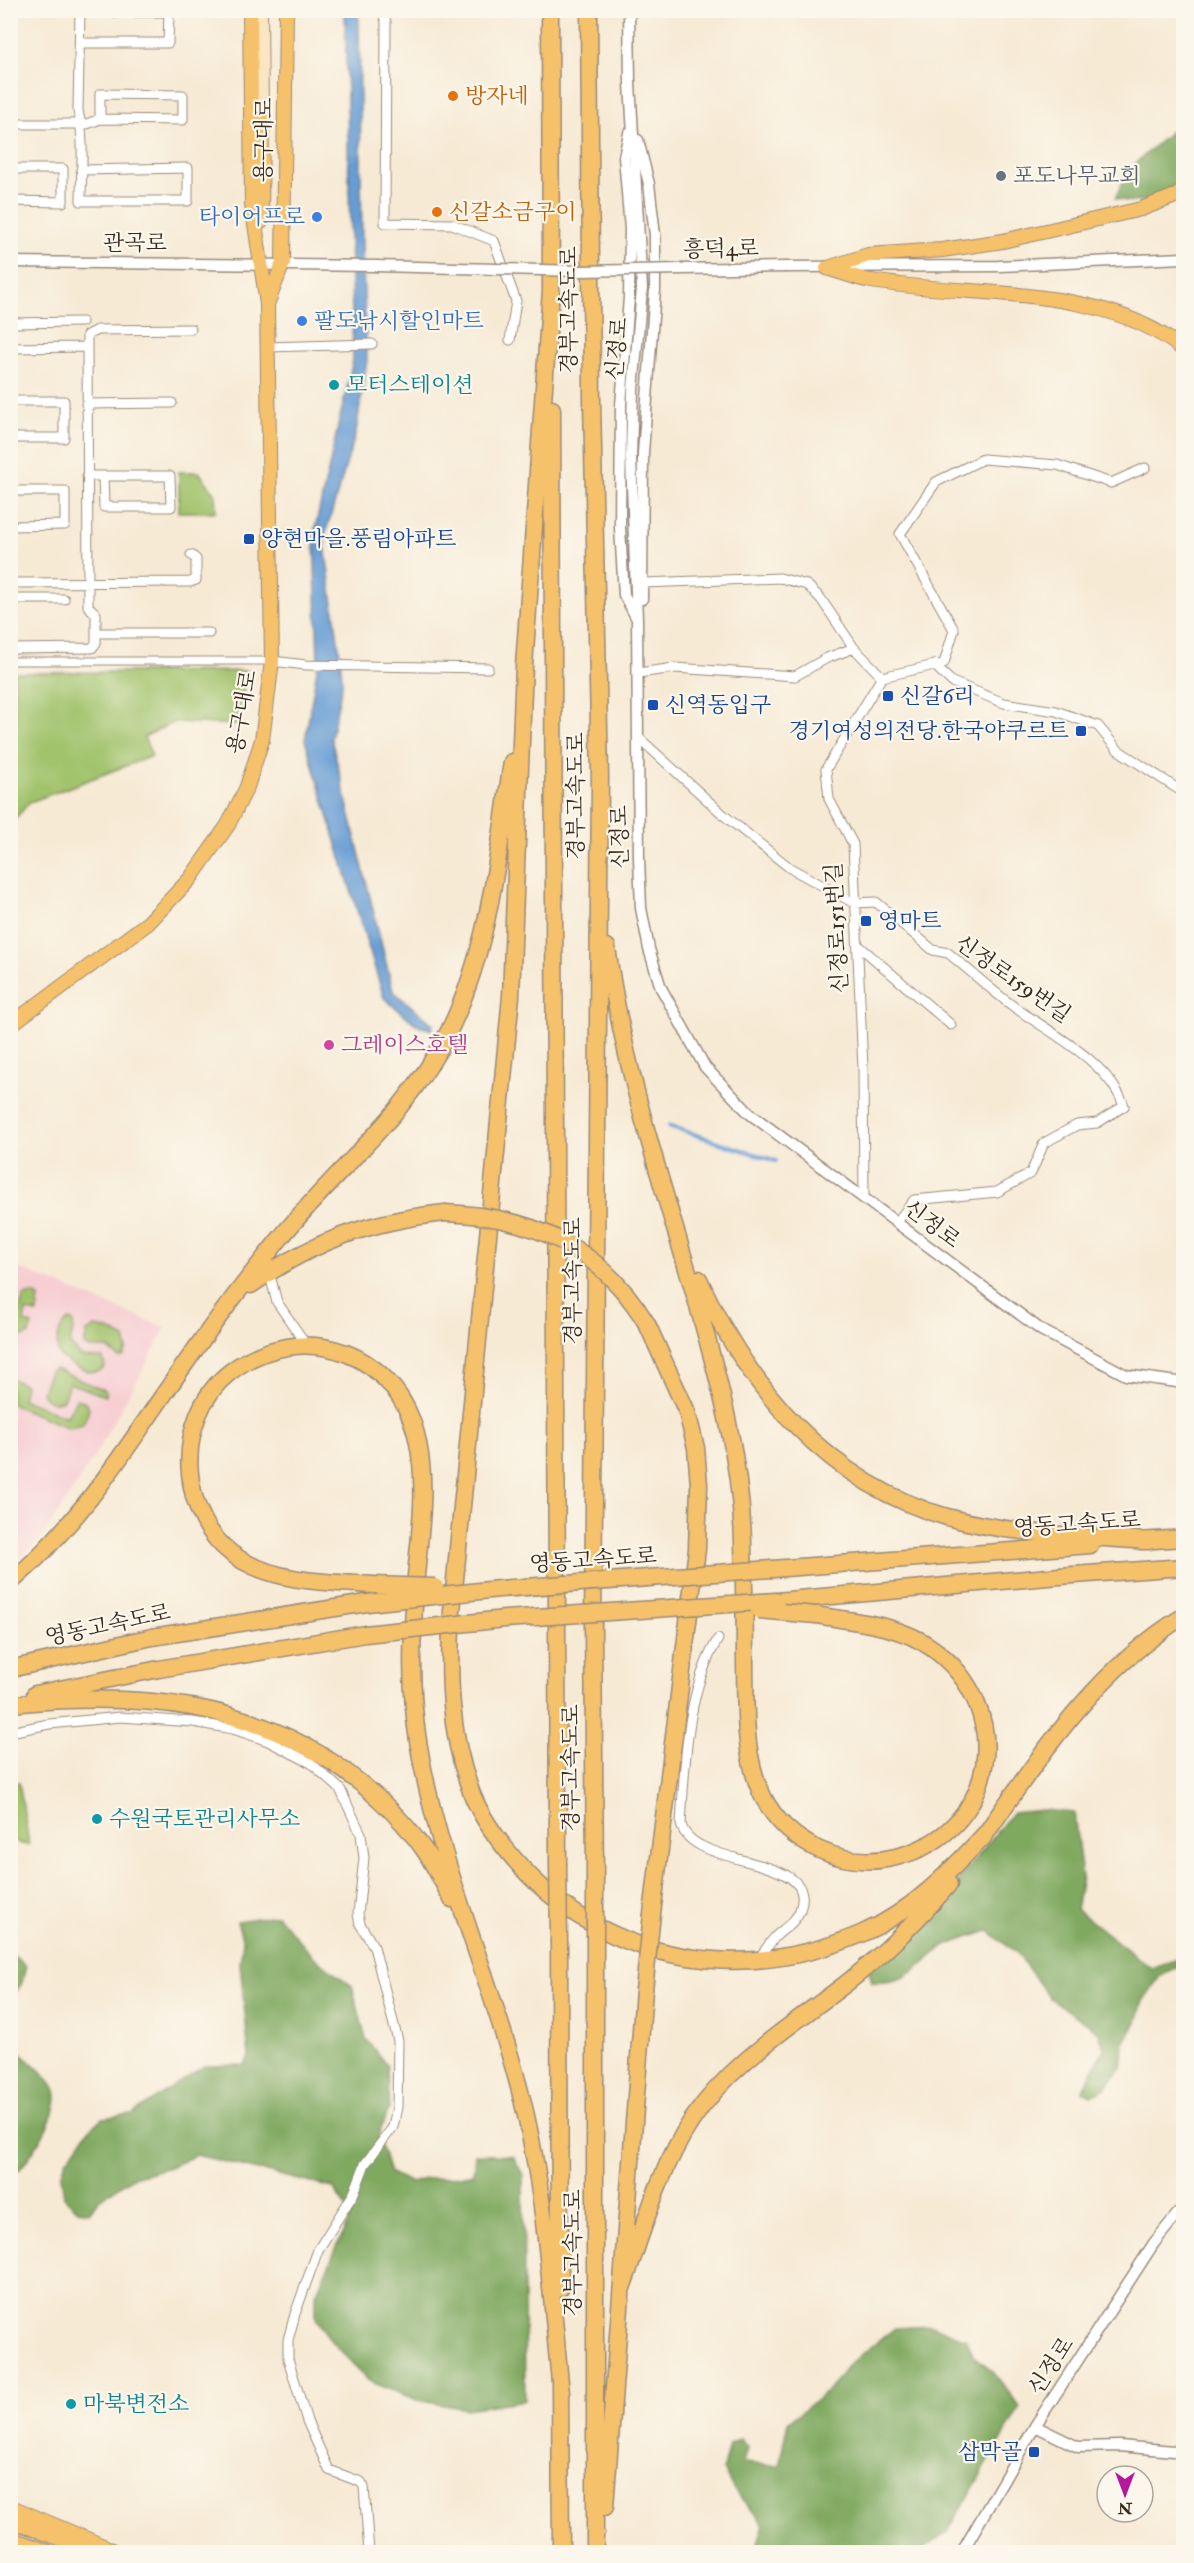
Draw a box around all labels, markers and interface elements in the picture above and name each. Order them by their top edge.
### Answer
place label: 방자네 [465,82,529,110]
marker: 방자네 [446,89,460,103]
street label: 용구대로 [249,97,279,183]
place label: 포도나무교회 [1013,162,1141,190]
marker: 포도나무교회 [994,169,1008,183]
place label: 신갈소금구이 [449,198,577,226]
place label: 타이어프로 [199,203,305,231]
marker: 신갈소금구이 [430,205,444,219]
marker: 타이어프로 [310,210,324,224]
street label: 관곡로 [103,229,167,257]
street label: 흥덕4로 [683,234,759,264]
street label: 경부고속도로 [555,246,583,374]
place label: 팔도낚시할인마트 [314,307,484,335]
marker: 팔도낚시할인마트 [295,314,309,328]
street label: 신정로 [600,316,634,382]
place label: 모터스테이션 [346,371,474,399]
marker: 모터스테이션 [327,378,341,392]
place label: 양현마을.풍림아파트 [261,525,457,553]
marker: 양현마을.풍림아파트 [242,532,256,546]
street label: 용구대로 [221,668,263,756]
place label: 신갈6리 [900,682,975,710]
marker: 신갈6리 [881,689,895,703]
place label: 신역동입구 [665,691,771,719]
marker: 신역동입구 [646,698,660,712]
place label: 경기여성의전당.한국야쿠르트 [788,717,1069,745]
marker: 경기여성의전당.한국야쿠르트 [1074,724,1088,738]
street label: 경부고속도로 [562,732,590,860]
street label: 신정로 [605,805,635,869]
street label: 신정로151번길 [820,862,854,994]
place label: 영마트 [878,907,942,935]
marker: 영마트 [859,914,873,928]
street label: 신정로159번길 [950,929,1076,1029]
place label: 그레이스호텔 [341,1031,469,1059]
marker: 그레이스호텔 [322,1038,336,1052]
street label: 신정로 [898,1194,966,1254]
street label: 경부고속도로 [559,1217,587,1345]
street label: 영동고속도로 [1012,1506,1142,1542]
street label: 영동고속도로 [528,1542,658,1578]
street label: 영동고속도로 [43,1598,173,1652]
street label: 경부고속도로 [557,1704,585,1832]
place label: 수원국토관리사무소 [109,1805,300,1833]
marker: 수원국토관리사무소 [90,1812,104,1826]
street label: 경부고속도로 [559,2189,587,2317]
street label: 신정로 [1022,2332,1080,2400]
place label: 마북변전소 [83,2390,189,2418]
marker: 마북변전소 [64,2397,78,2411]
place label: 삼막골 [958,2438,1022,2466]
marker: 삼막골 [1027,2445,1041,2459]
north arrow [1095,2464,1155,2524]
text: N [1117,2498,1133,2518]

